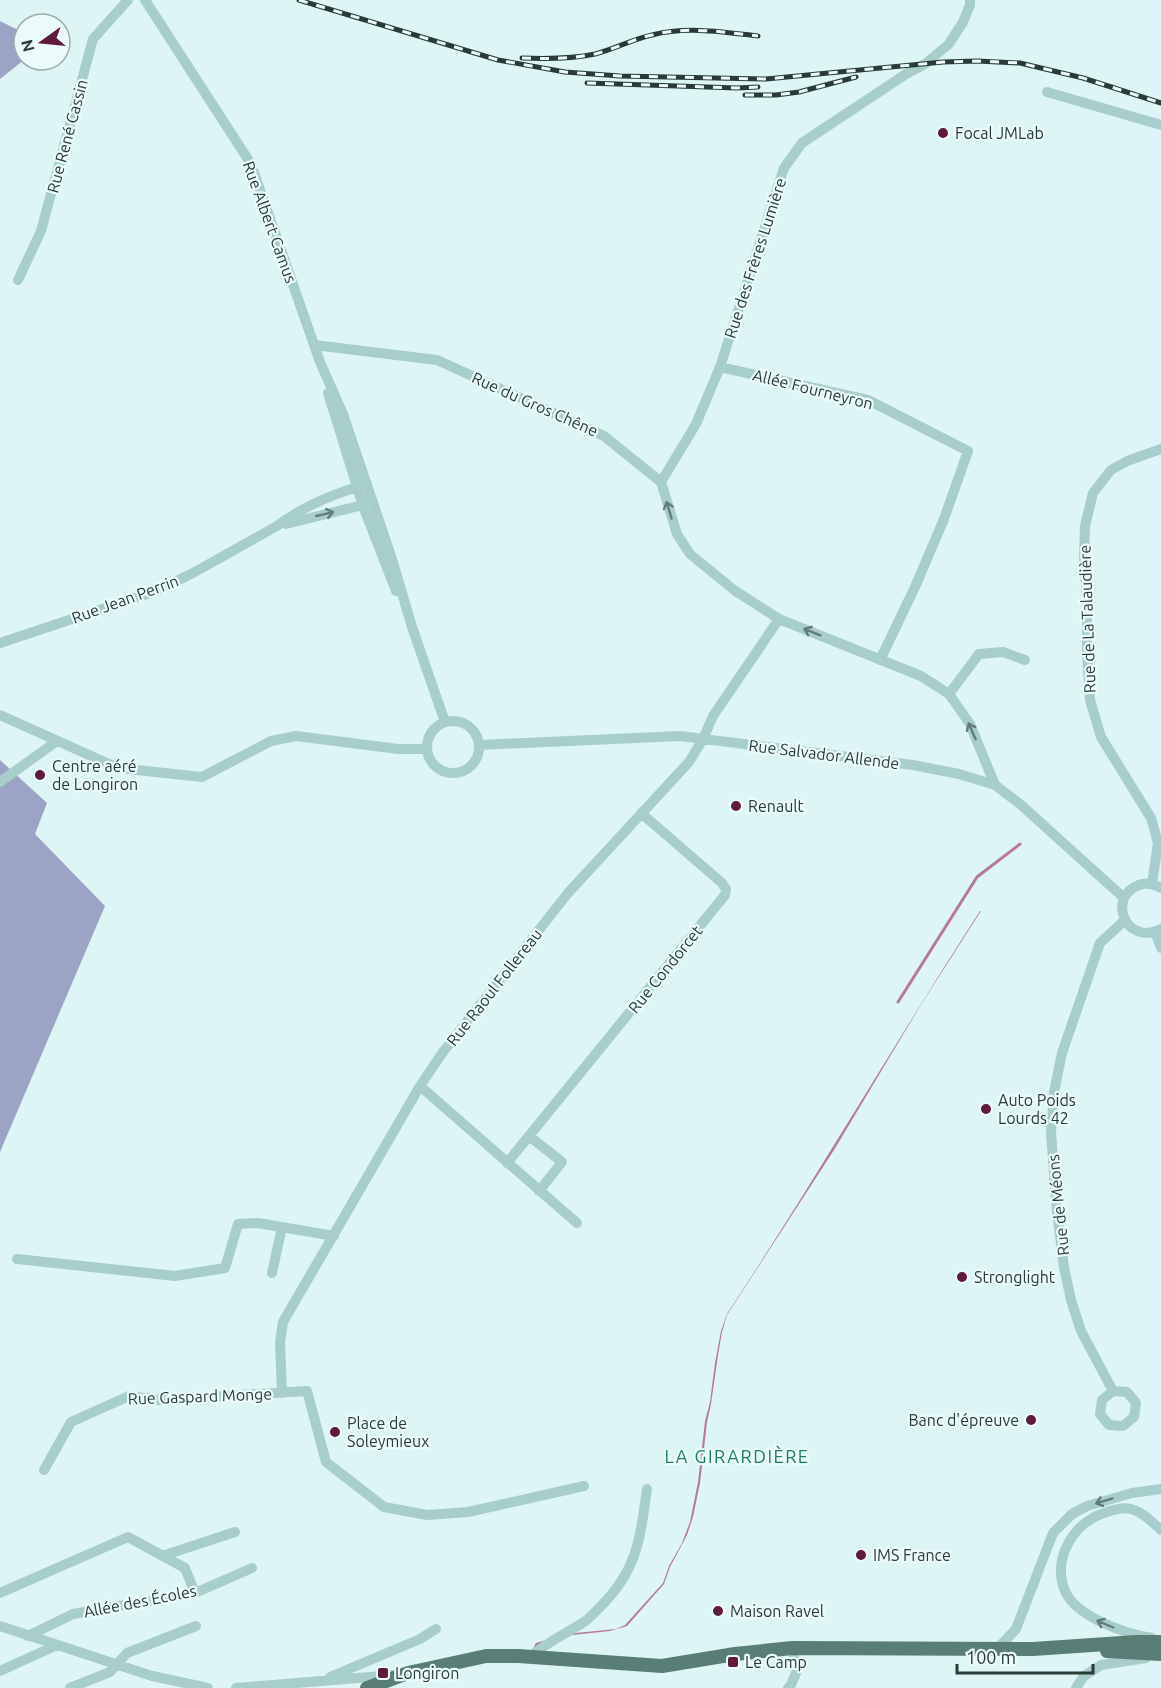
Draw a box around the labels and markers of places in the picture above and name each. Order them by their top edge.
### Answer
place label: Focal JMLab [955,124,1044,142]
marker: Focal JMLab [936,126,950,140]
place label: Centre aéré de Longiron [52,757,138,793]
marker: Centre aéré de Longiron [33,768,47,782]
place label: Renault [748,797,804,815]
marker: Renault [729,799,743,813]
place label: Auto Poids Lourds 42 [998,1091,1076,1127]
marker: Auto Poids Lourds 42 [979,1102,993,1116]
place label: Stronglight [974,1268,1056,1286]
marker: Stronglight [955,1270,969,1284]
place label: Banc d'épreuve [908,1411,1019,1429]
marker: Banc d'épreuve [1024,1413,1038,1427]
place label: Place de Soleymieux [347,1414,429,1450]
marker: Place de Soleymieux [328,1425,342,1439]
place label: IMS France [873,1546,951,1564]
marker: IMS France [854,1548,868,1562]
place label: Maison Ravel [730,1602,824,1620]
marker: Maison Ravel [711,1604,725,1618]
place label: Le Camp [745,1653,807,1671]
marker: Le Camp [726,1655,740,1669]
place label: Longiron [395,1664,459,1682]
marker: Longiron [376,1666,390,1680]

